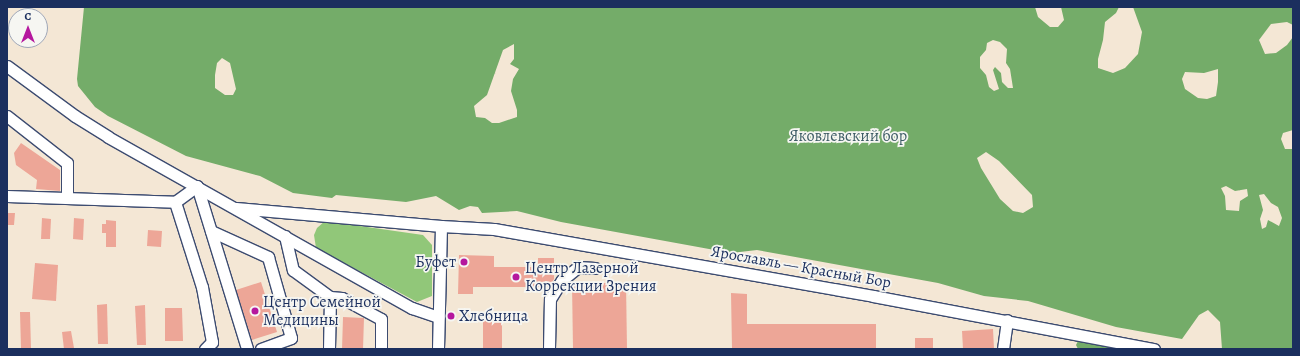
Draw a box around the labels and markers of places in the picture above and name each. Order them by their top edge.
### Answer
place label: Буфет [415,252,456,272]
marker: Буфет [459,257,469,267]
place label: Центр Лазерной Коррекции Зрения [525,258,656,296]
marker: Центр Лазерной Коррекции Зрения [510,271,522,283]
place label: Центр Семейной Медицины [263,292,381,330]
marker: Центр Семейной Медицины [250,306,260,316]
place label: Хлебница [459,306,528,326]
marker: Хлебница [446,311,456,321]

